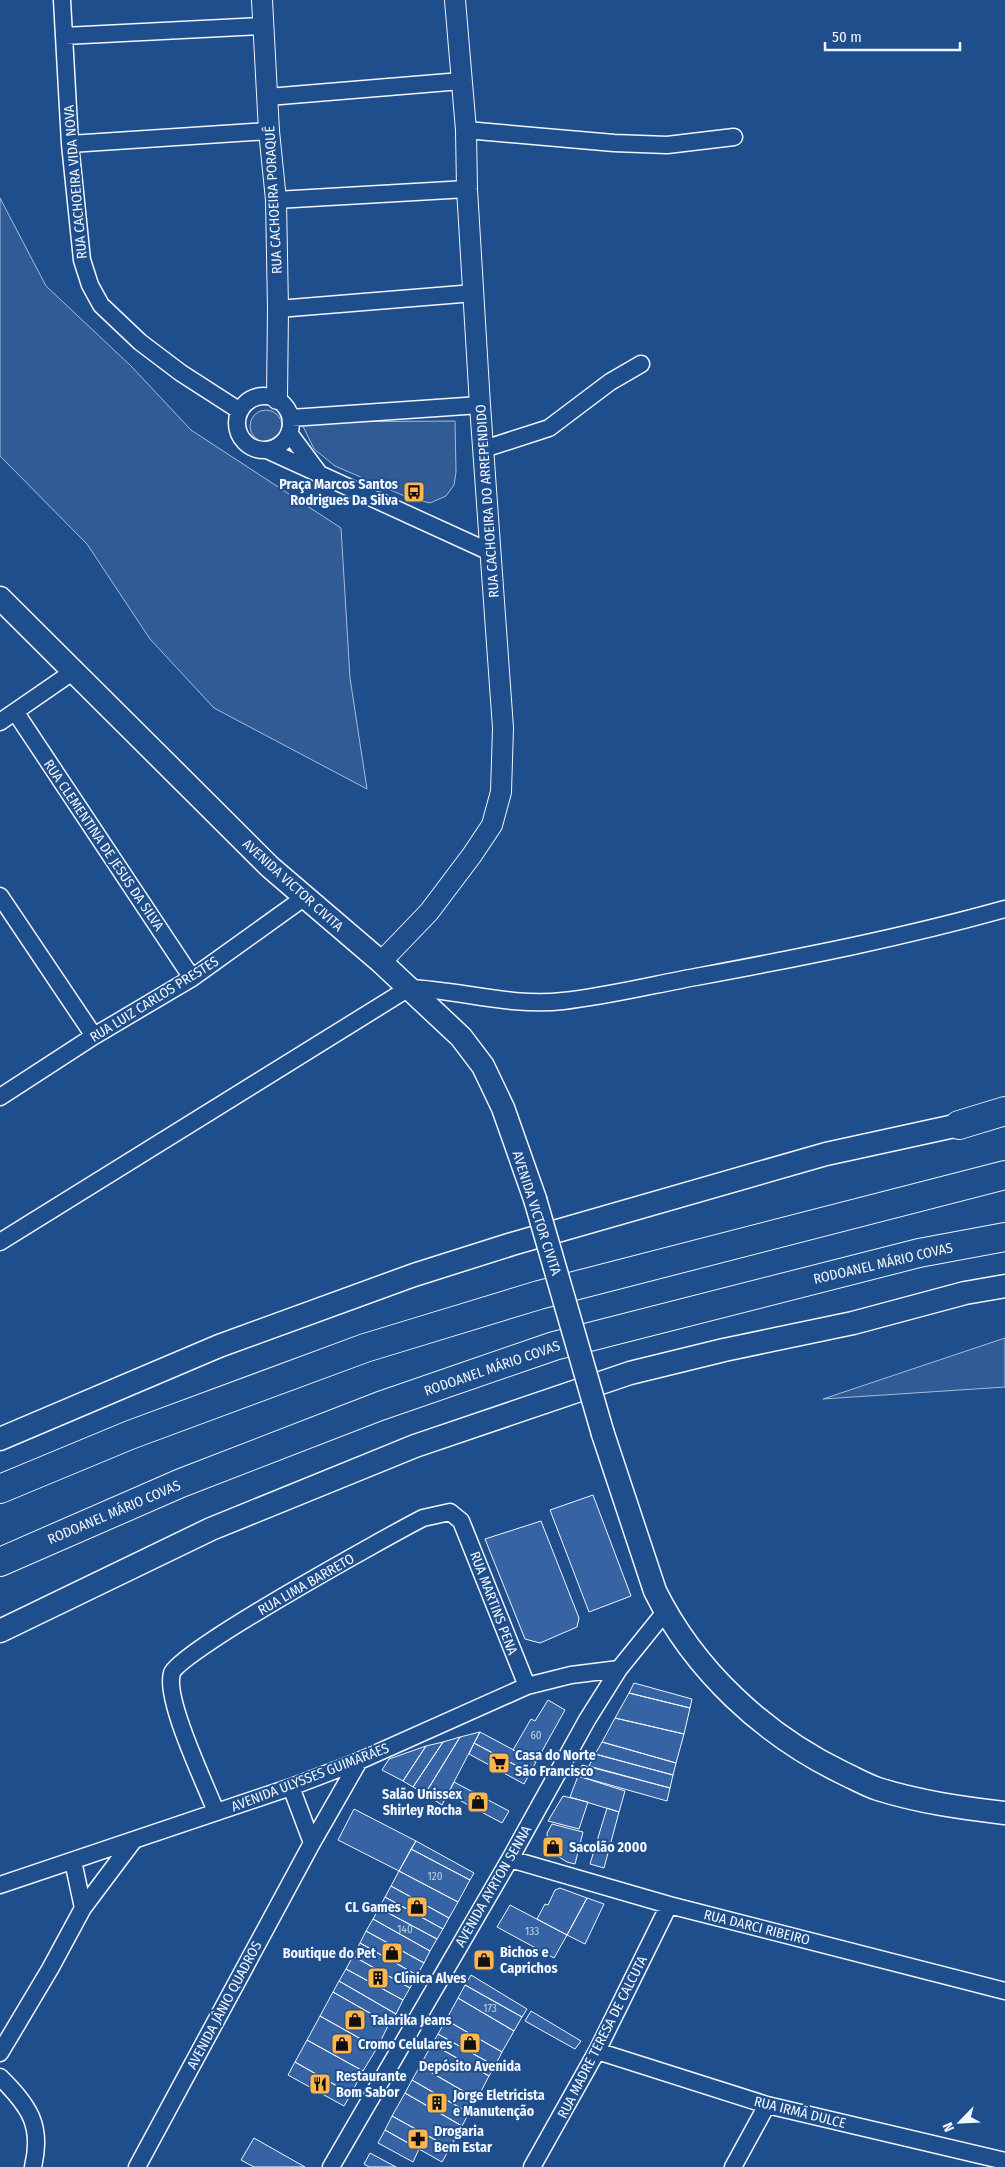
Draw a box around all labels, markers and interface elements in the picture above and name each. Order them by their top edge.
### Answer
scale bar [825,20,960,52]
text: 50 m [832,28,862,46]
street label: RUA CACHOEIRA VIDA NOVA [60,104,91,260]
street label: RUA CACHOEIRA PORAQUÊ [260,125,286,274]
street label: RUA CACHOEIRA DO ARREPENDIDO [472,403,503,598]
place label: Praça Marcos Santos Rodrigues Da Silva [279,476,398,509]
bus stop icon: Praça Marcos Santos Rodrigues Da Silva [402,480,426,504]
street label: RUA CLEMENTINA DE JESUS DA SILVA [40,756,168,935]
street label: AVENIDA VICTOR CIVITA [239,836,347,936]
street label: RUA LUIZ CARLOS PRESTES [87,953,222,1046]
street label: AVENIDA VICTOR CIVITA [508,1149,565,1278]
street label: RODOANEL MÁRIO COVAS [812,1238,954,1288]
street label: RODOANEL MÁRIO COVAS [422,1336,562,1400]
street label: RODOANEL MÁRIO COVAS [45,1476,183,1548]
street label: RUA MARTINS PENA [466,1549,521,1658]
street label: RUA LIMA BARRETO [255,1550,358,1619]
house number: 60 [530,1729,542,1742]
street label: AVENIDA ULYSSES GUIMARÃES [229,1739,391,1815]
place label: Casa do Norte São Francisco [515,1747,596,1780]
supermarket icon: Casa do Norte São Francisco [487,1751,511,1775]
place label: Salão Unissex Shirley Rocha [382,1786,462,1819]
shop icon: Salão Unissex Shirley Rocha [466,1790,490,1814]
street label: AVENIDA AYRTON SENNA [452,1822,535,1950]
shop icon: Sacolão 2000 [541,1835,565,1859]
place label: Sacolão 2000 [569,1839,647,1856]
house number: 120 [428,1870,443,1883]
shop icon: CL Games [405,1895,429,1919]
place label: CL Games [345,1899,401,1916]
street label: RUA DARCI RIBEIRO [702,1906,812,1949]
house number: 140 [397,1923,413,1936]
house number: 133 [525,1925,539,1938]
street label: AVENIDA JÂNIO QUADROS [183,1938,265,2072]
shop icon: Boutique do Pet [380,1941,404,1965]
place label: Bichos e Caprichos [500,1944,558,1977]
place label: Boutique do Pet [283,1945,377,1962]
shop icon: Bichos e Caprichos [472,1948,496,1972]
street label: RUA MADRE TERESA DE CALCUTA [554,1953,651,2121]
building icon: Clínica Alves [366,1966,390,1990]
place label: Clínica Alves [394,1970,466,1987]
house number: 173 [483,2002,497,2015]
shop icon: Talarika Jeans [343,2008,367,2032]
place label: Talarika Jeans [371,2012,452,2029]
shop icon: Depósito Avenida [458,2031,482,2055]
shop icon: Cromo Celulares [330,2032,354,2056]
place label: Cromo Celulares [358,2036,452,2053]
place label: Depósito Avenida [419,2058,521,2075]
place label: Restaurante Bom Sabor [336,2068,407,2101]
restaurant icon: Restaurante Bom Sabor [308,2072,332,2096]
place label: Jorge Eletricista e Manutenção [452,2087,545,2121]
building icon: Jorge Eletricista e Manutenção [425,2091,449,2115]
street label: RUA IRMÃ DULCE [752,2093,848,2132]
north arrow [935,2097,985,2147]
text: N [939,2120,958,2134]
place label: Drogaria Bem Estar [434,2123,493,2156]
pharmacy icon: Drogaria Bem Estar [406,2127,430,2151]

